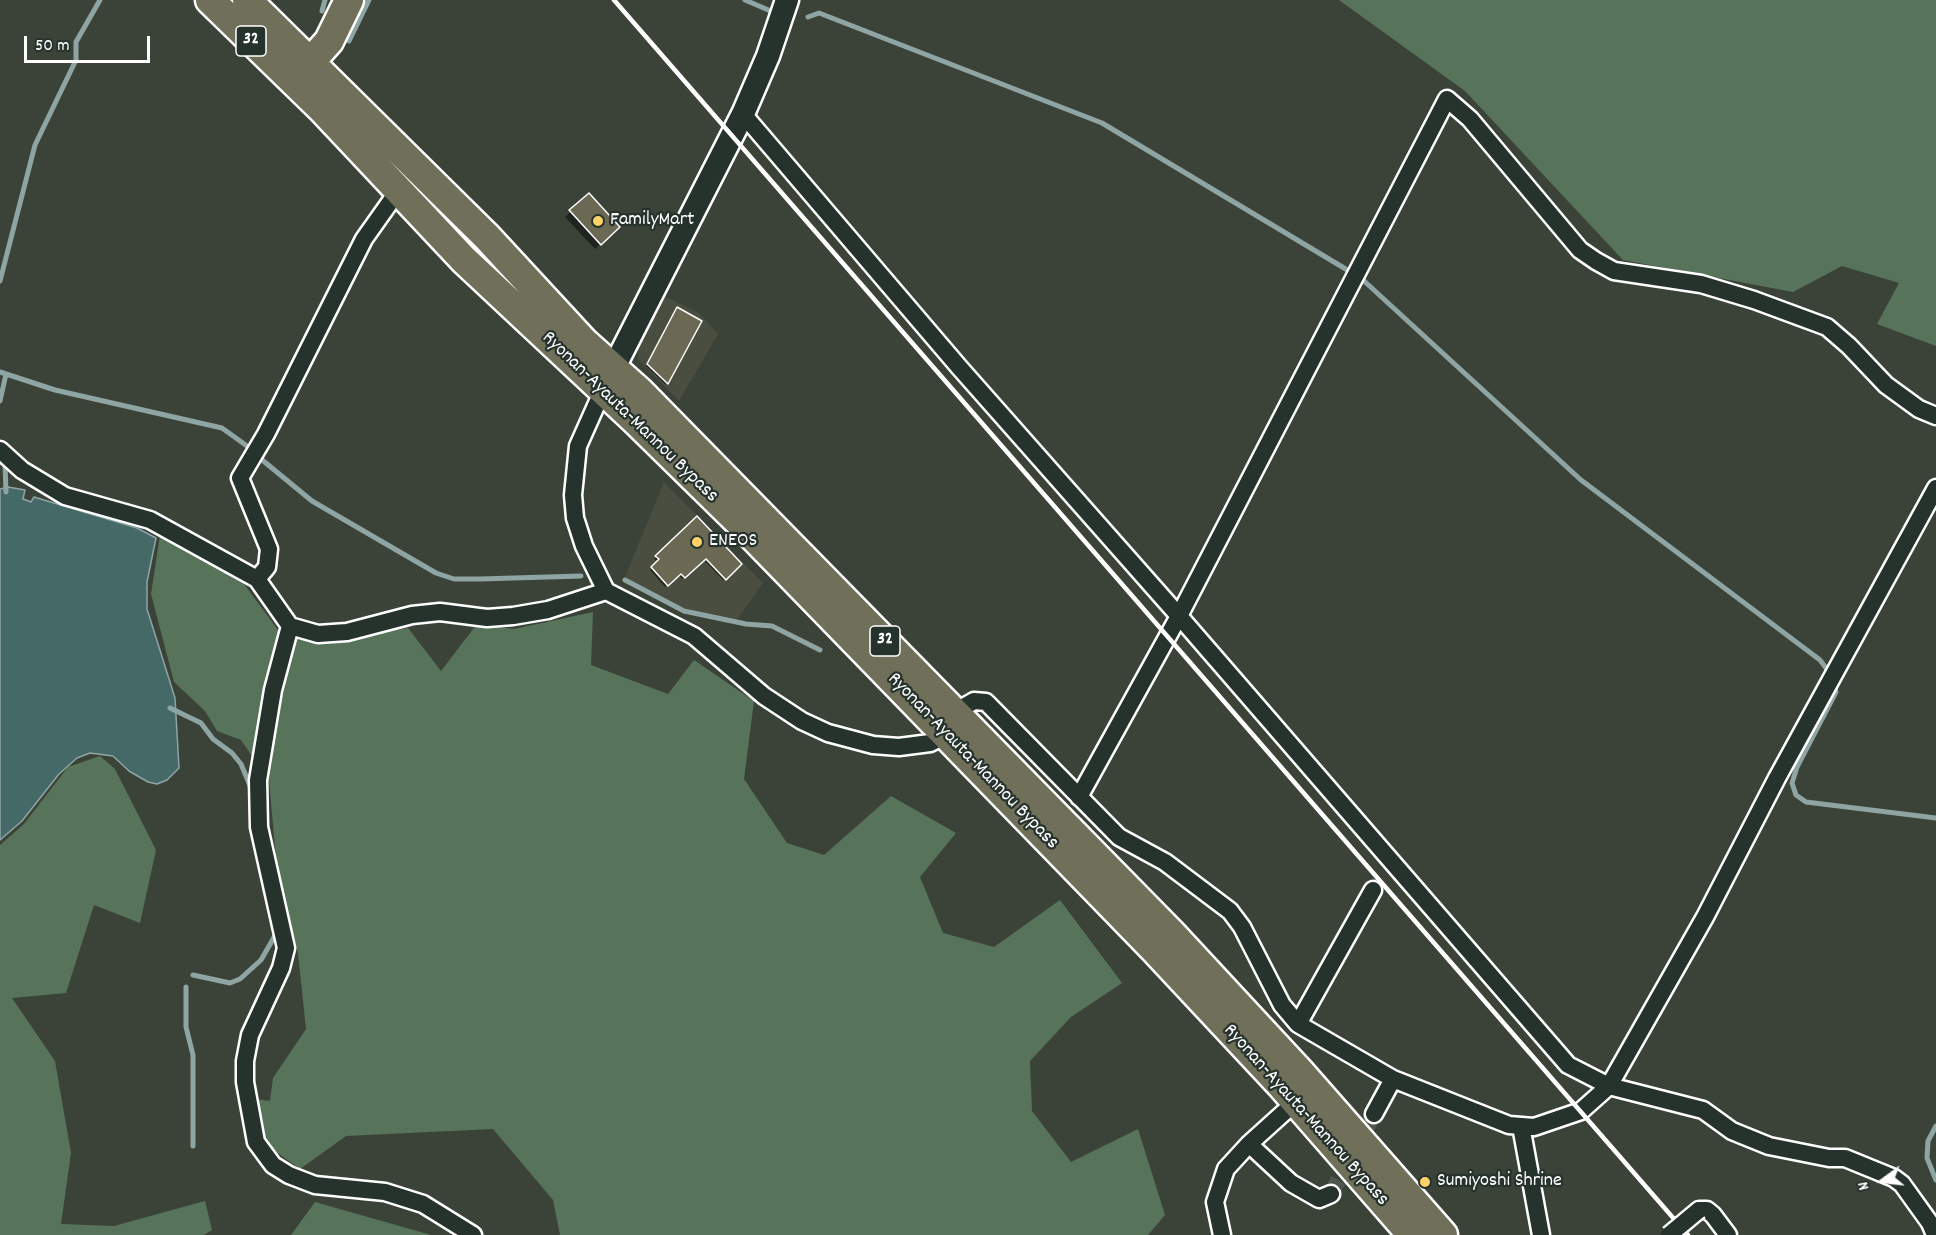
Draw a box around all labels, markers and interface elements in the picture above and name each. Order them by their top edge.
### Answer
scale bar [27,24,153,62]
road number: 32 [236,26,266,56]
text: 50 m [35,34,70,59]
place label: FamilyMart [610,209,694,233]
marker: FamilyMart [591,214,605,228]
street label: Ryonan-Ayauta-Mannou Bypass [536,327,722,509]
place label: ENEOS [709,530,757,554]
marker: ENEOS [690,535,704,549]
road number: 32 [870,626,900,656]
street label: Ryonan-Ayauta-Mannou Bypass [881,669,1063,855]
street label: Ryonan-Ayauta-Mannou Bypass [1217,1020,1393,1212]
north arrow [1852,1151,1912,1211]
place label: Sumiyoshi Shrine [1437,1170,1562,1194]
marker: Sumiyoshi Shrine [1418,1175,1432,1189]
text: N [1852,1179,1876,1193]

